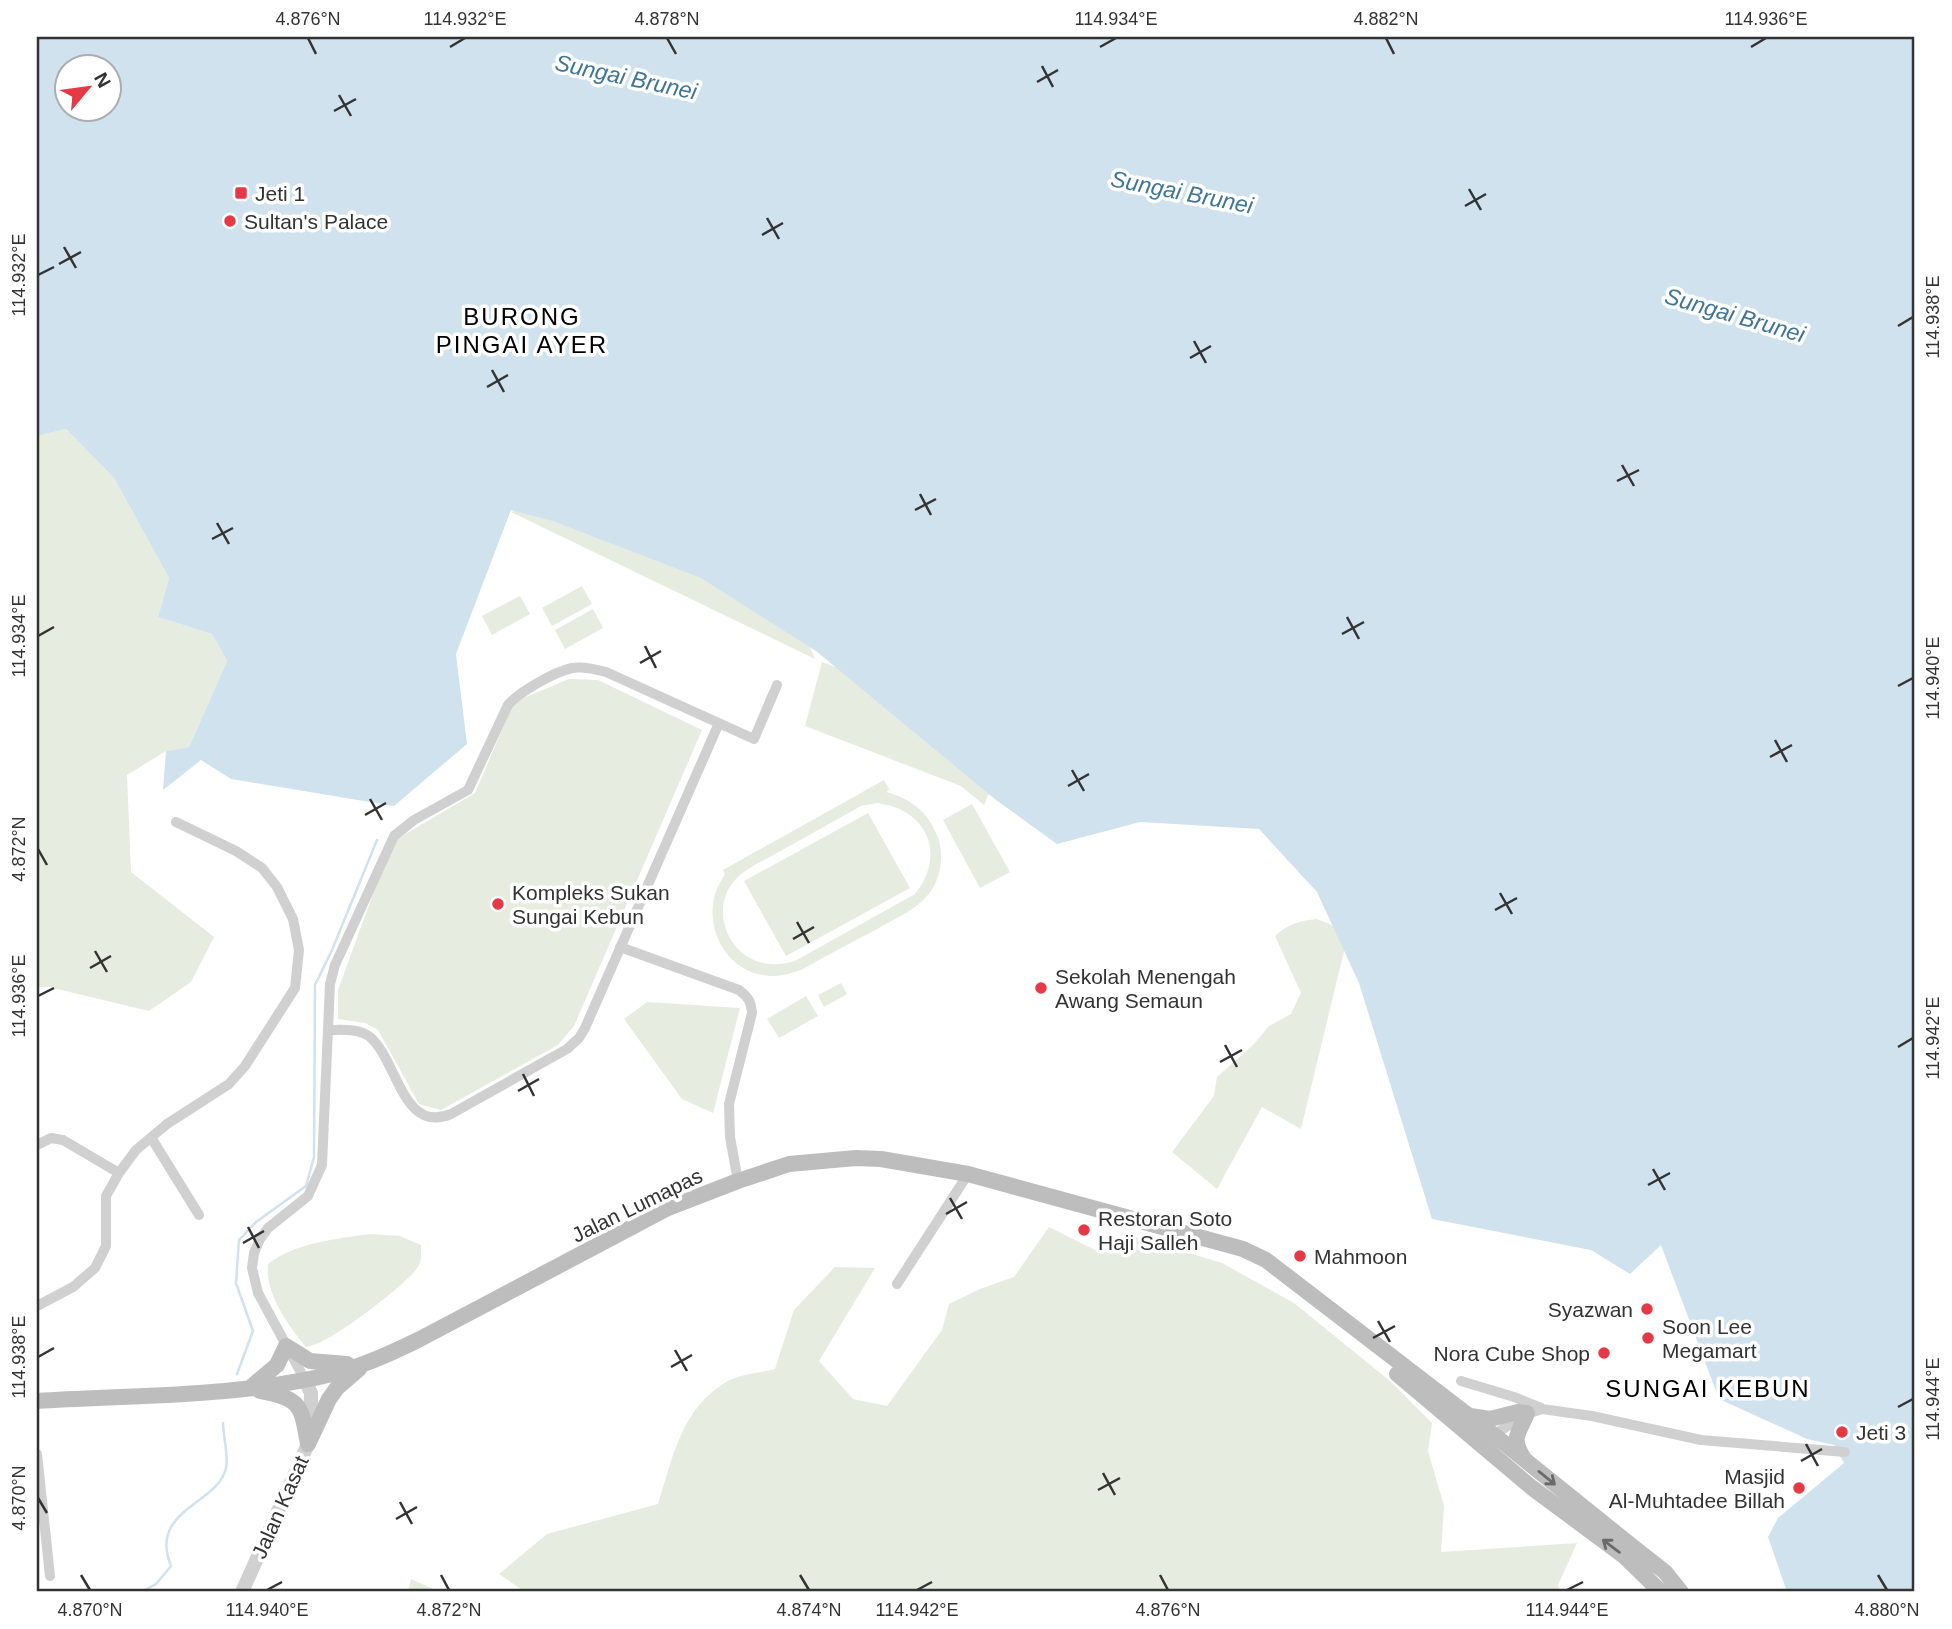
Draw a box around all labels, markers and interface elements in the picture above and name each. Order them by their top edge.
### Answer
text: 4.876°N [275,9,341,29]
text: 114.932°E [424,9,506,29]
text: 4.878°N [634,9,700,29]
text: 114.934°E [1075,9,1157,29]
text: 4.882°N [1353,9,1419,29]
text: 114.936°E [1725,9,1807,29]
water label: Sungai Brunei [553,49,700,105]
north arrow [52,52,122,122]
text: N [90,69,115,91]
water label: Sungai Brunei [1109,165,1256,219]
place label: Jeti 1 [255,182,305,205]
marker: Jeti 1 [233,185,249,201]
place label: Sultan's Palace [244,210,388,233]
marker: Sultan's Palace [222,213,238,229]
text: 114.932°E [9,234,29,316]
text: 114.938°E [1923,276,1943,358]
water label: Sungai Brunei [1662,283,1809,348]
district label: BURONG PINGAI AYER [436,303,608,358]
text: 114.934°E [9,595,29,677]
text: 114.940°E [1923,637,1943,719]
text: 4.872°N [9,816,29,882]
place label: Kompleks Sukan Sungai Kebun [512,881,670,928]
marker: Kompleks Sukan Sungai Kebun [490,896,506,912]
text: 114.936°E [9,955,29,1037]
place label: Sekolah Menengah Awang Semaun [1055,965,1236,1012]
marker: Sekolah Menengah Awang Semaun [1033,980,1049,996]
text: 114.942°E [1923,997,1943,1079]
street label: Jalan Lumapas [568,1163,706,1247]
place label: Restoran Soto Haji Salleh [1098,1207,1232,1254]
marker: Restoran Soto Haji Salleh [1076,1222,1092,1238]
place label: Mahmoon [1314,1245,1407,1268]
marker: Mahmoon [1292,1248,1308,1264]
place label: Syazwan [1548,1298,1633,1321]
marker: Syazwan [1639,1301,1655,1317]
place label: Soon Lee Megamart [1662,1315,1757,1362]
text: 114.938°E [9,1316,29,1398]
marker: Soon Lee Megamart [1640,1330,1656,1346]
place label: Nora Cube Shop [1434,1342,1590,1365]
marker: Nora Cube Shop [1596,1345,1612,1361]
text: 114.944°E [1923,1358,1943,1440]
district label: SUNGAI KEBUN [1605,1375,1811,1402]
place label: Jeti 3 [1856,1421,1906,1444]
marker: Jeti 3 [1834,1424,1850,1440]
street label: Jalan Kasat [247,1452,313,1562]
text: 4.870°N [9,1465,29,1531]
place label: Masjid Al-Muhtadee Billah [1609,1465,1785,1512]
one-way arrow [1537,1470,1555,1486]
marker: Masjid Al-Muhtadee Billah [1791,1480,1807,1496]
one-way arrow [1602,1539,1621,1554]
text: 4.870°N [57,1600,123,1620]
text: 114.940°E [226,1600,308,1620]
text: 4.872°N [416,1600,482,1620]
text: 4.874°N [776,1600,842,1620]
text: 114.942°E [876,1600,958,1620]
text: 4.876°N [1135,1600,1201,1620]
text: 114.944°E [1526,1600,1608,1620]
text: 4.880°N [1854,1600,1920,1620]

